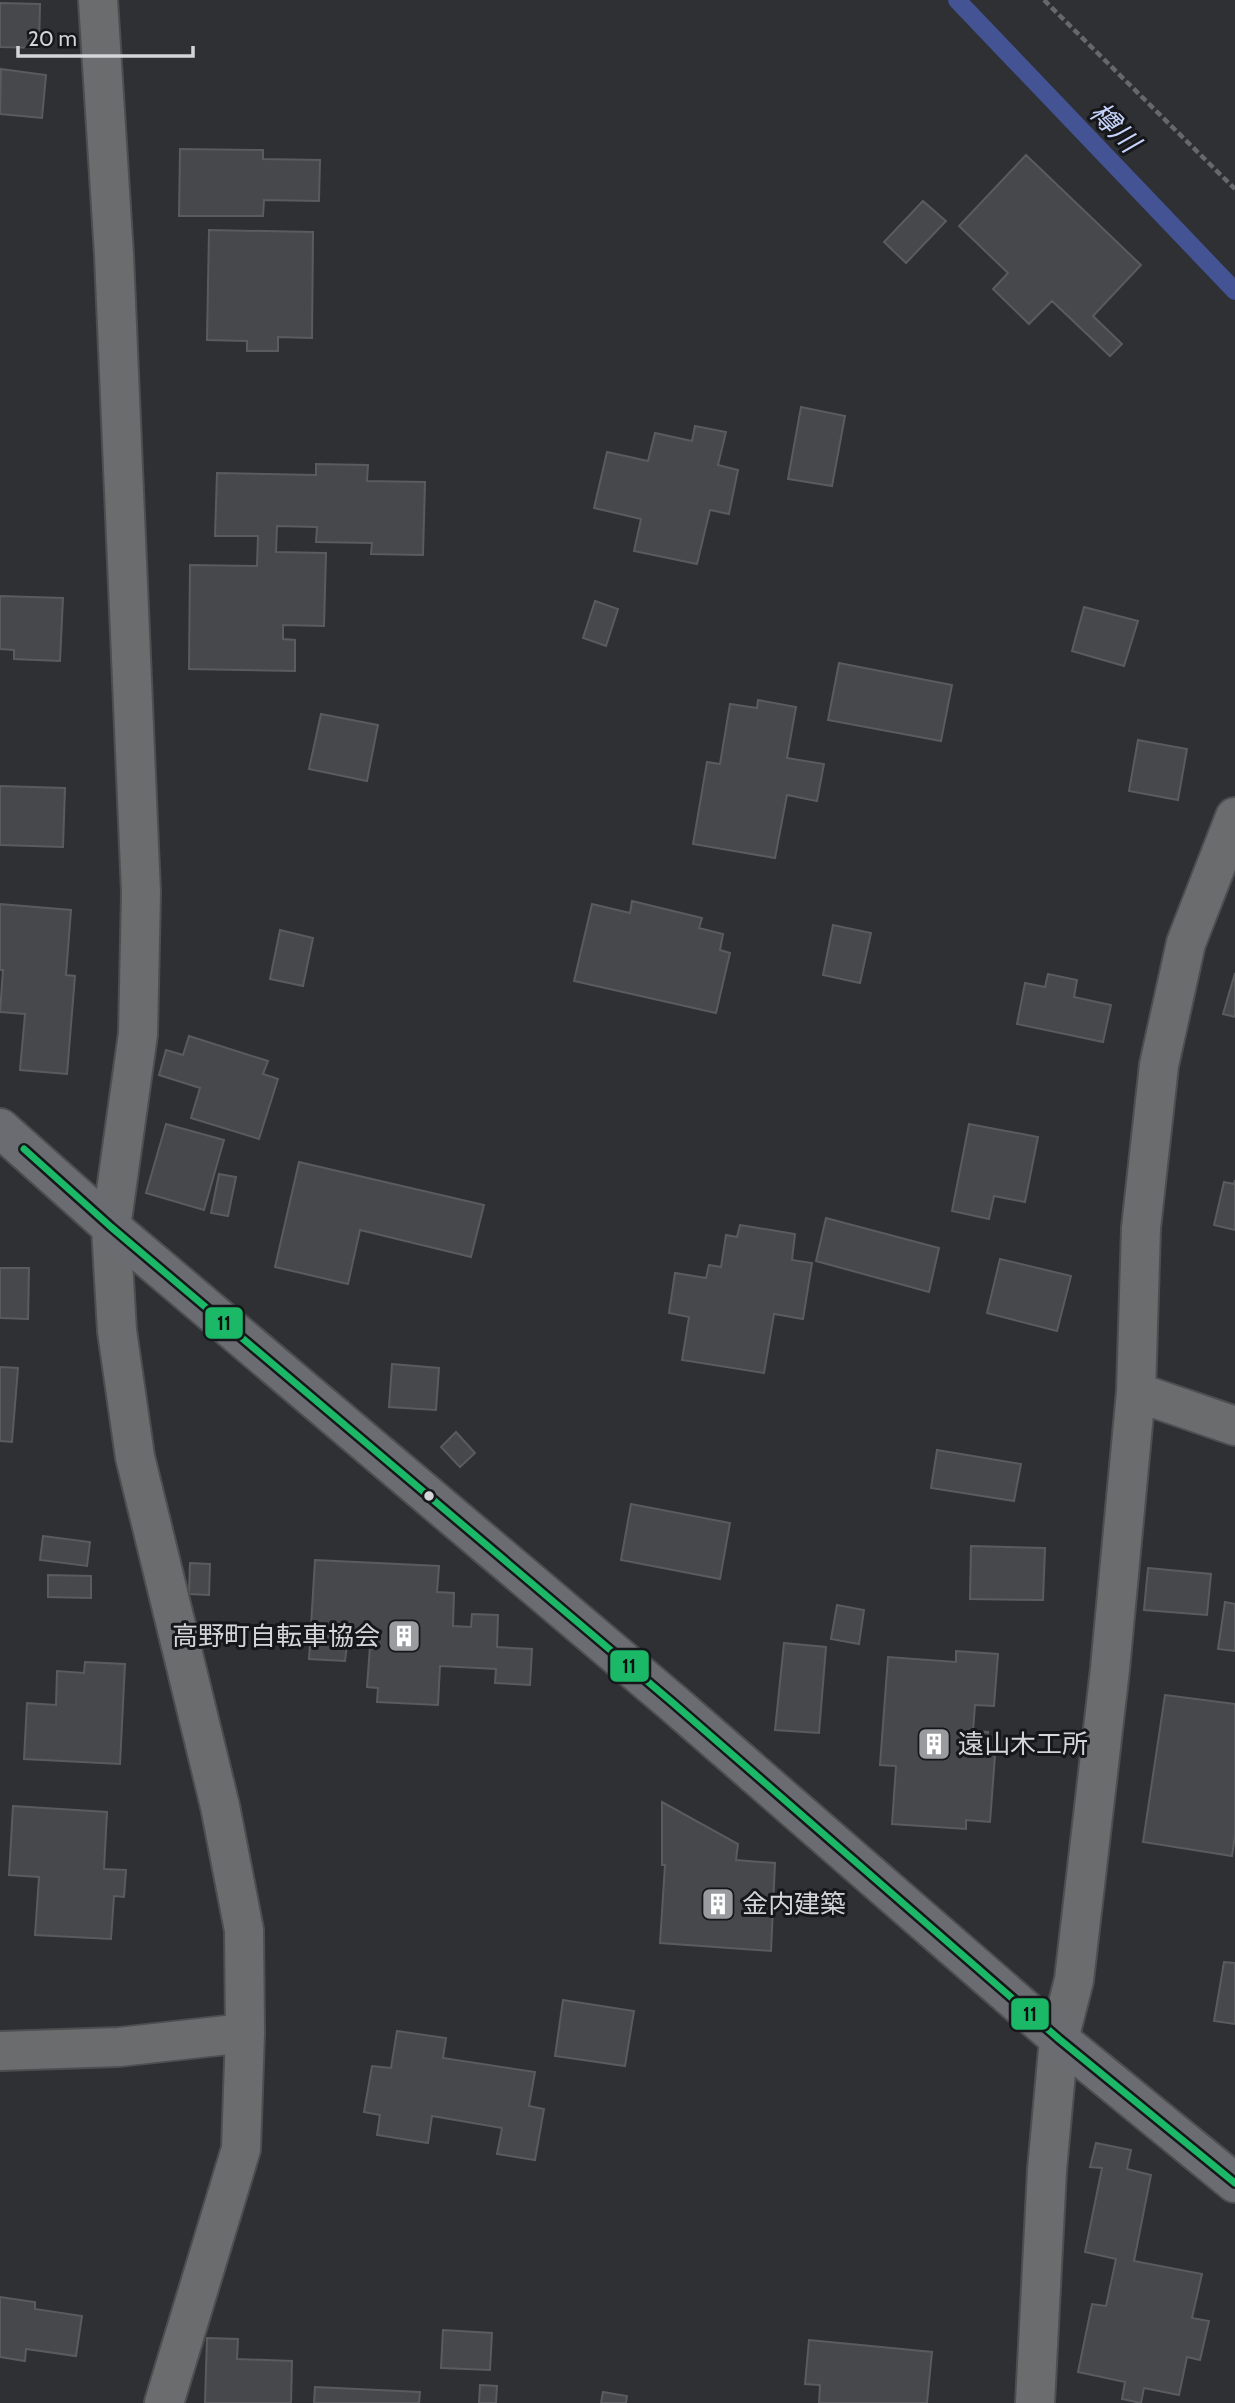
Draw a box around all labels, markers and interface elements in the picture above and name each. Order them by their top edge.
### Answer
scale bar [18,14,192,58]
text: 20 m [28,26,77,51]
water label: 樽川 [1083,95,1149,161]
line badge: 11 [204,1306,244,1340]
text: 11 [217,1312,231,1335]
unlabelled marker [422,1489,436,1503]
building icon: 高野町自転車協会 [385,1617,423,1655]
place label: 高野町自転車協会 [172,1620,380,1652]
line badge: 11 [609,1649,650,1683]
text: 11 [622,1655,636,1678]
building icon: 遠山木工所 [915,1725,953,1763]
place label: 遠山木工所 [958,1728,1088,1760]
building icon: 金内建築 [699,1885,737,1923]
place label: 金内建築 [742,1888,846,1920]
line badge: 11 [1010,1997,1050,2031]
text: 11 [1023,2003,1037,2026]

